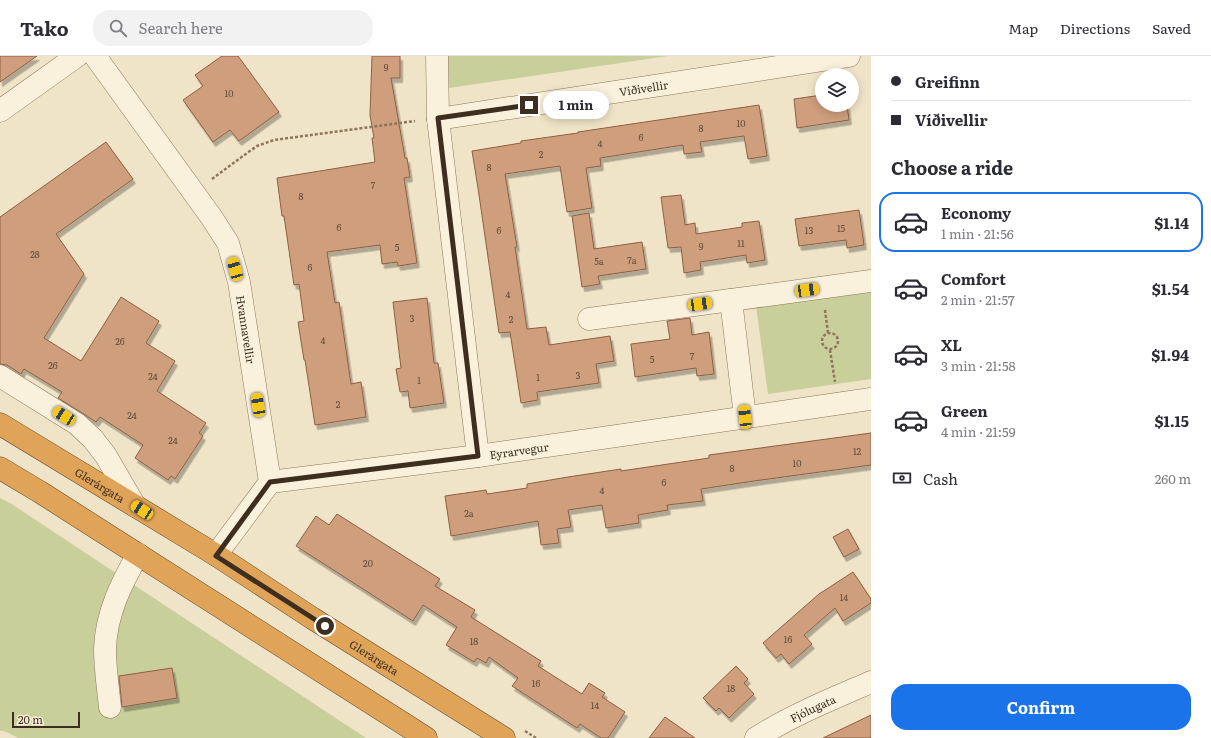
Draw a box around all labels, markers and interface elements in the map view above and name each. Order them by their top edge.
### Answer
search box [93,10,373,46]
text: Tako [20,14,69,42]
text: Search here [139,16,223,39]
icon: search [107,17,129,39]
text: Map [1008,18,1038,38]
text: Directions [1060,18,1130,38]
text: Saved [1152,18,1191,38]
house number: 9 [384,60,389,74]
map controls [815,68,859,112]
button: layers [815,68,859,112]
text: Greifinn [915,70,980,93]
street label: Víðivellir [618,76,670,99]
house number: 10 [225,86,233,100]
callout: 1 min [543,91,609,119]
text: 1 min [559,95,593,114]
route end [520,96,538,114]
text: Víðivellir [915,108,988,131]
house number: 10 [737,116,745,130]
house number: 8 [699,121,704,135]
house number: 6 [639,130,644,144]
house number: 4 [598,136,603,150]
house number: 2 [539,147,544,161]
text: Choose a ride [891,154,1013,181]
house number: 8 [487,160,492,174]
house number: 7 [371,178,376,192]
house number: 8 [299,189,304,203]
text: Economy [941,201,1011,224]
icon: car [893,204,929,240]
text: $1.14 [1154,211,1189,234]
house number: 6 [337,220,342,234]
house number: 15 [837,221,846,235]
house number: 6 [497,223,502,237]
house number: 13 [805,223,813,237]
text: 1 min · 21:56 [941,224,1014,243]
house number: 11 [737,236,745,250]
house number: 9 [699,239,704,253]
house number: 5 [395,240,400,254]
house number: 28 [30,247,40,261]
house number: 7a [627,253,637,267]
house number: 5a [594,254,604,268]
car [226,256,244,282]
house number: 6 [308,260,313,274]
text: Comfort [941,267,1006,290]
icon: car [893,270,929,306]
text: $1.54 [1152,277,1189,300]
car [794,282,820,298]
house number: 4 [506,287,511,301]
text: 2 min · 21:57 [941,290,1015,309]
street label: Hvannavellir [233,294,260,366]
car [687,296,713,312]
house number: 3 [410,311,415,325]
house number: 2 [509,312,514,326]
house number: 4 [321,333,326,347]
text: XL [941,333,962,356]
house number: 26 [115,334,125,348]
icon: car [893,336,929,372]
text: $1.94 [1151,343,1189,366]
house number: 7 [690,349,695,363]
house number: 5 [650,352,655,366]
text: 3 min · 21:58 [941,356,1016,375]
house number: 26 [48,358,58,372]
house number: 3 [576,368,581,382]
house number: 24 [148,369,158,383]
house number: 1 [536,370,540,384]
house number: 1 [417,373,421,387]
car [250,392,266,418]
house number: 2 [336,397,341,411]
text: Green [941,399,988,422]
icon: car [893,402,929,438]
car [738,404,752,430]
car [51,405,77,427]
house number: 24 [127,408,137,422]
text: $1.15 [1155,409,1189,432]
text: 4 min · 21:59 [941,422,1015,441]
house number: 24 [168,433,178,447]
street label: Eyrarvegur [488,438,550,462]
house number: 12 [853,444,862,458]
house number: 10 [793,456,801,470]
house number: 8 [730,461,735,475]
street label: Glerárgata [72,463,128,506]
icon: cash [891,467,913,489]
text: Cash [923,467,958,490]
text: 260 m [1155,469,1191,488]
house number: 6 [662,475,667,489]
house number: 4 [600,483,605,497]
car [129,498,155,522]
house number: 2a [464,506,474,520]
house number: 20 [363,556,373,570]
house number: 14 [840,590,848,604]
route start [316,617,334,635]
house number: 16 [784,632,792,646]
house number: 18 [470,634,478,648]
street label: Glerárgata [347,635,402,679]
house number: 16 [532,676,540,690]
house number: 18 [727,681,735,695]
button: Confirm [891,684,1191,730]
street label: Fjólugata [787,690,838,726]
house number: 14 [591,698,599,712]
scale bar [12,710,80,729]
text: 20 m [18,711,43,727]

